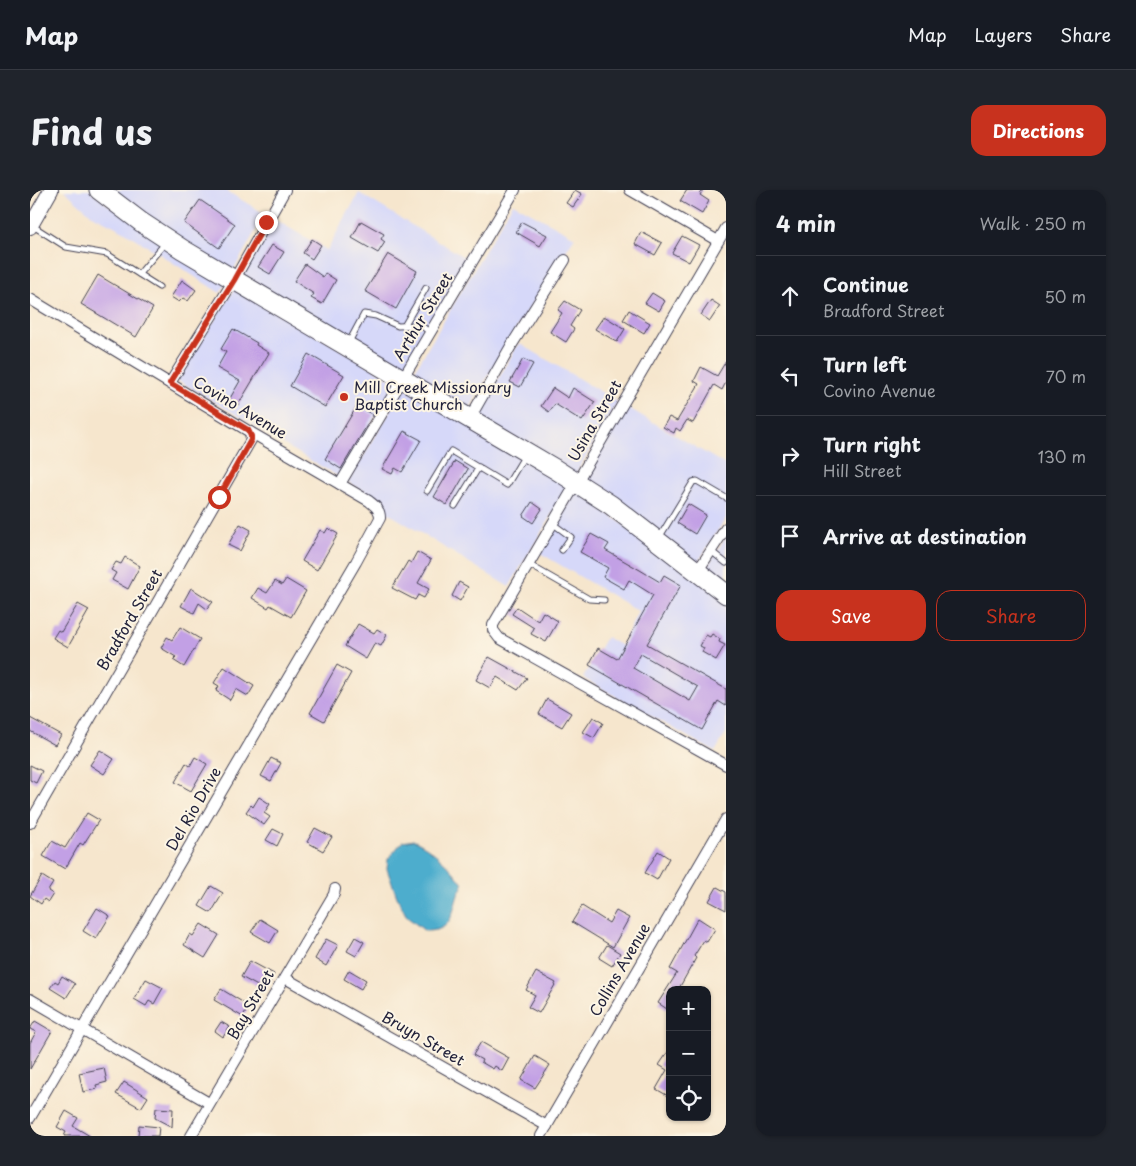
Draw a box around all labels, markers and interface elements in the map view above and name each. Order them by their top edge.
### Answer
text: Map [25,17,78,53]
text: Map [908,21,947,48]
text: Layers [975,21,1032,48]
text: Share [1060,21,1111,48]
text: Find us [30,104,152,157]
button: Directions [971,105,1106,156]
text: 4 min [776,207,836,239]
route end [255,211,278,234]
text: Walk · 250 m [980,211,1086,235]
street label: Arthur Street [386,268,457,365]
text: Continue [823,270,909,298]
icon: ahead [776,282,804,310]
text: 50 m [1045,284,1086,308]
text: Bradford Street [823,298,944,322]
text: Turn left [823,350,907,378]
icon: left [776,362,804,390]
text: 70 m [1046,364,1086,388]
street label: Covino Avenue [190,370,292,444]
place label: Mill Creek Missionary Baptist Church [354,375,511,415]
street label: Usina Street [561,375,626,465]
text: Covino Avenue [823,378,936,402]
marker: Mill Creek Missionary Baptist Church [338,391,350,403]
text: Turn right [823,430,921,458]
icon: right [776,442,804,470]
text: 130 m [1038,444,1086,468]
text: Hill Street [823,458,901,482]
route start [208,486,231,509]
icon: arrive [776,522,804,550]
text: Arrive at destination [823,522,1027,550]
street label: Bradford Street [90,564,167,674]
button: Save [776,590,926,641]
button: Share [936,590,1086,641]
street label: Del Rio Drive [159,762,226,855]
street label: Collins Avenue [583,918,655,1020]
street label: Bay Street [220,965,279,1043]
map controls [666,986,711,1121]
button: + [666,986,711,1031]
street label: Bruyn Street [378,1005,470,1071]
button: − [666,1031,711,1076]
button: locate [666,1076,711,1121]

